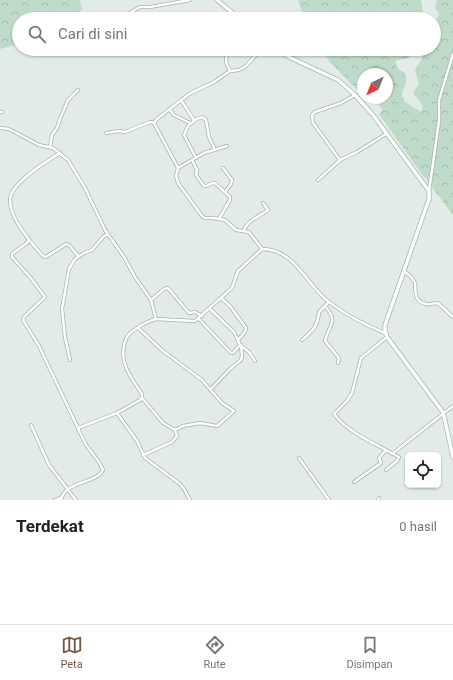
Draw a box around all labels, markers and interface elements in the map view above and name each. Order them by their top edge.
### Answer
search box [12,12,441,56]
icon: search [26,23,48,45]
text: Cari di sini [58,25,128,43]
north arrow [357,68,393,104]
map controls [405,452,441,488]
button: locate [405,452,441,488]
text: Terdekat [16,516,84,536]
text: 0 hasil [399,519,437,534]
tab: Peta [60,634,83,671]
tab: Rute [203,634,226,671]
tab: Disimpan [346,634,393,671]

